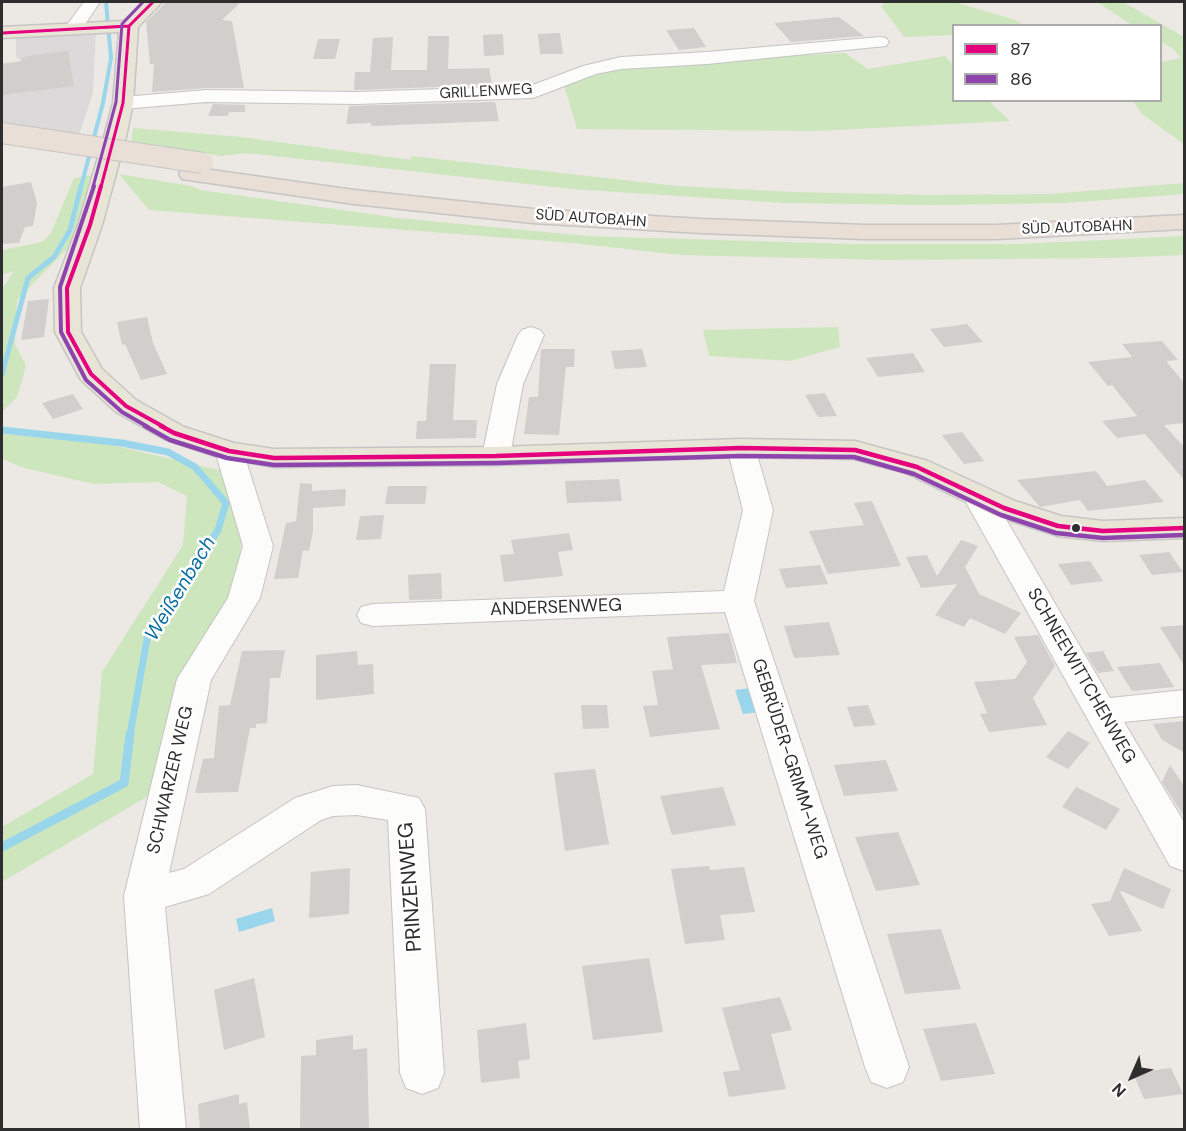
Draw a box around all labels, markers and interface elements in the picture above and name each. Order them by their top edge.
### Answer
legend [952,24,1162,102]
text: 87 [1010,37,1030,61]
text: 86 [1010,67,1032,91]
street label: GRILLENWEG [439,81,533,103]
street label: SÜD AUTOBAHN [535,206,647,232]
street label: SÜD AUTOBAHN [1021,217,1133,239]
unlabelled marker [1070,522,1082,534]
water label: Weißenbach [141,533,221,645]
street label: SCHNEEWITTCHENWEG [1022,585,1140,767]
street label: ANDERSENWEG [490,595,622,621]
street label: GEBRÜDER-GRIMM-WEG [746,656,832,862]
street label: SCHWARZER WEG [143,704,199,856]
street label: PRINZENWEG [394,821,428,953]
north arrow [1102,1047,1162,1107]
text: N [1107,1079,1130,1102]

